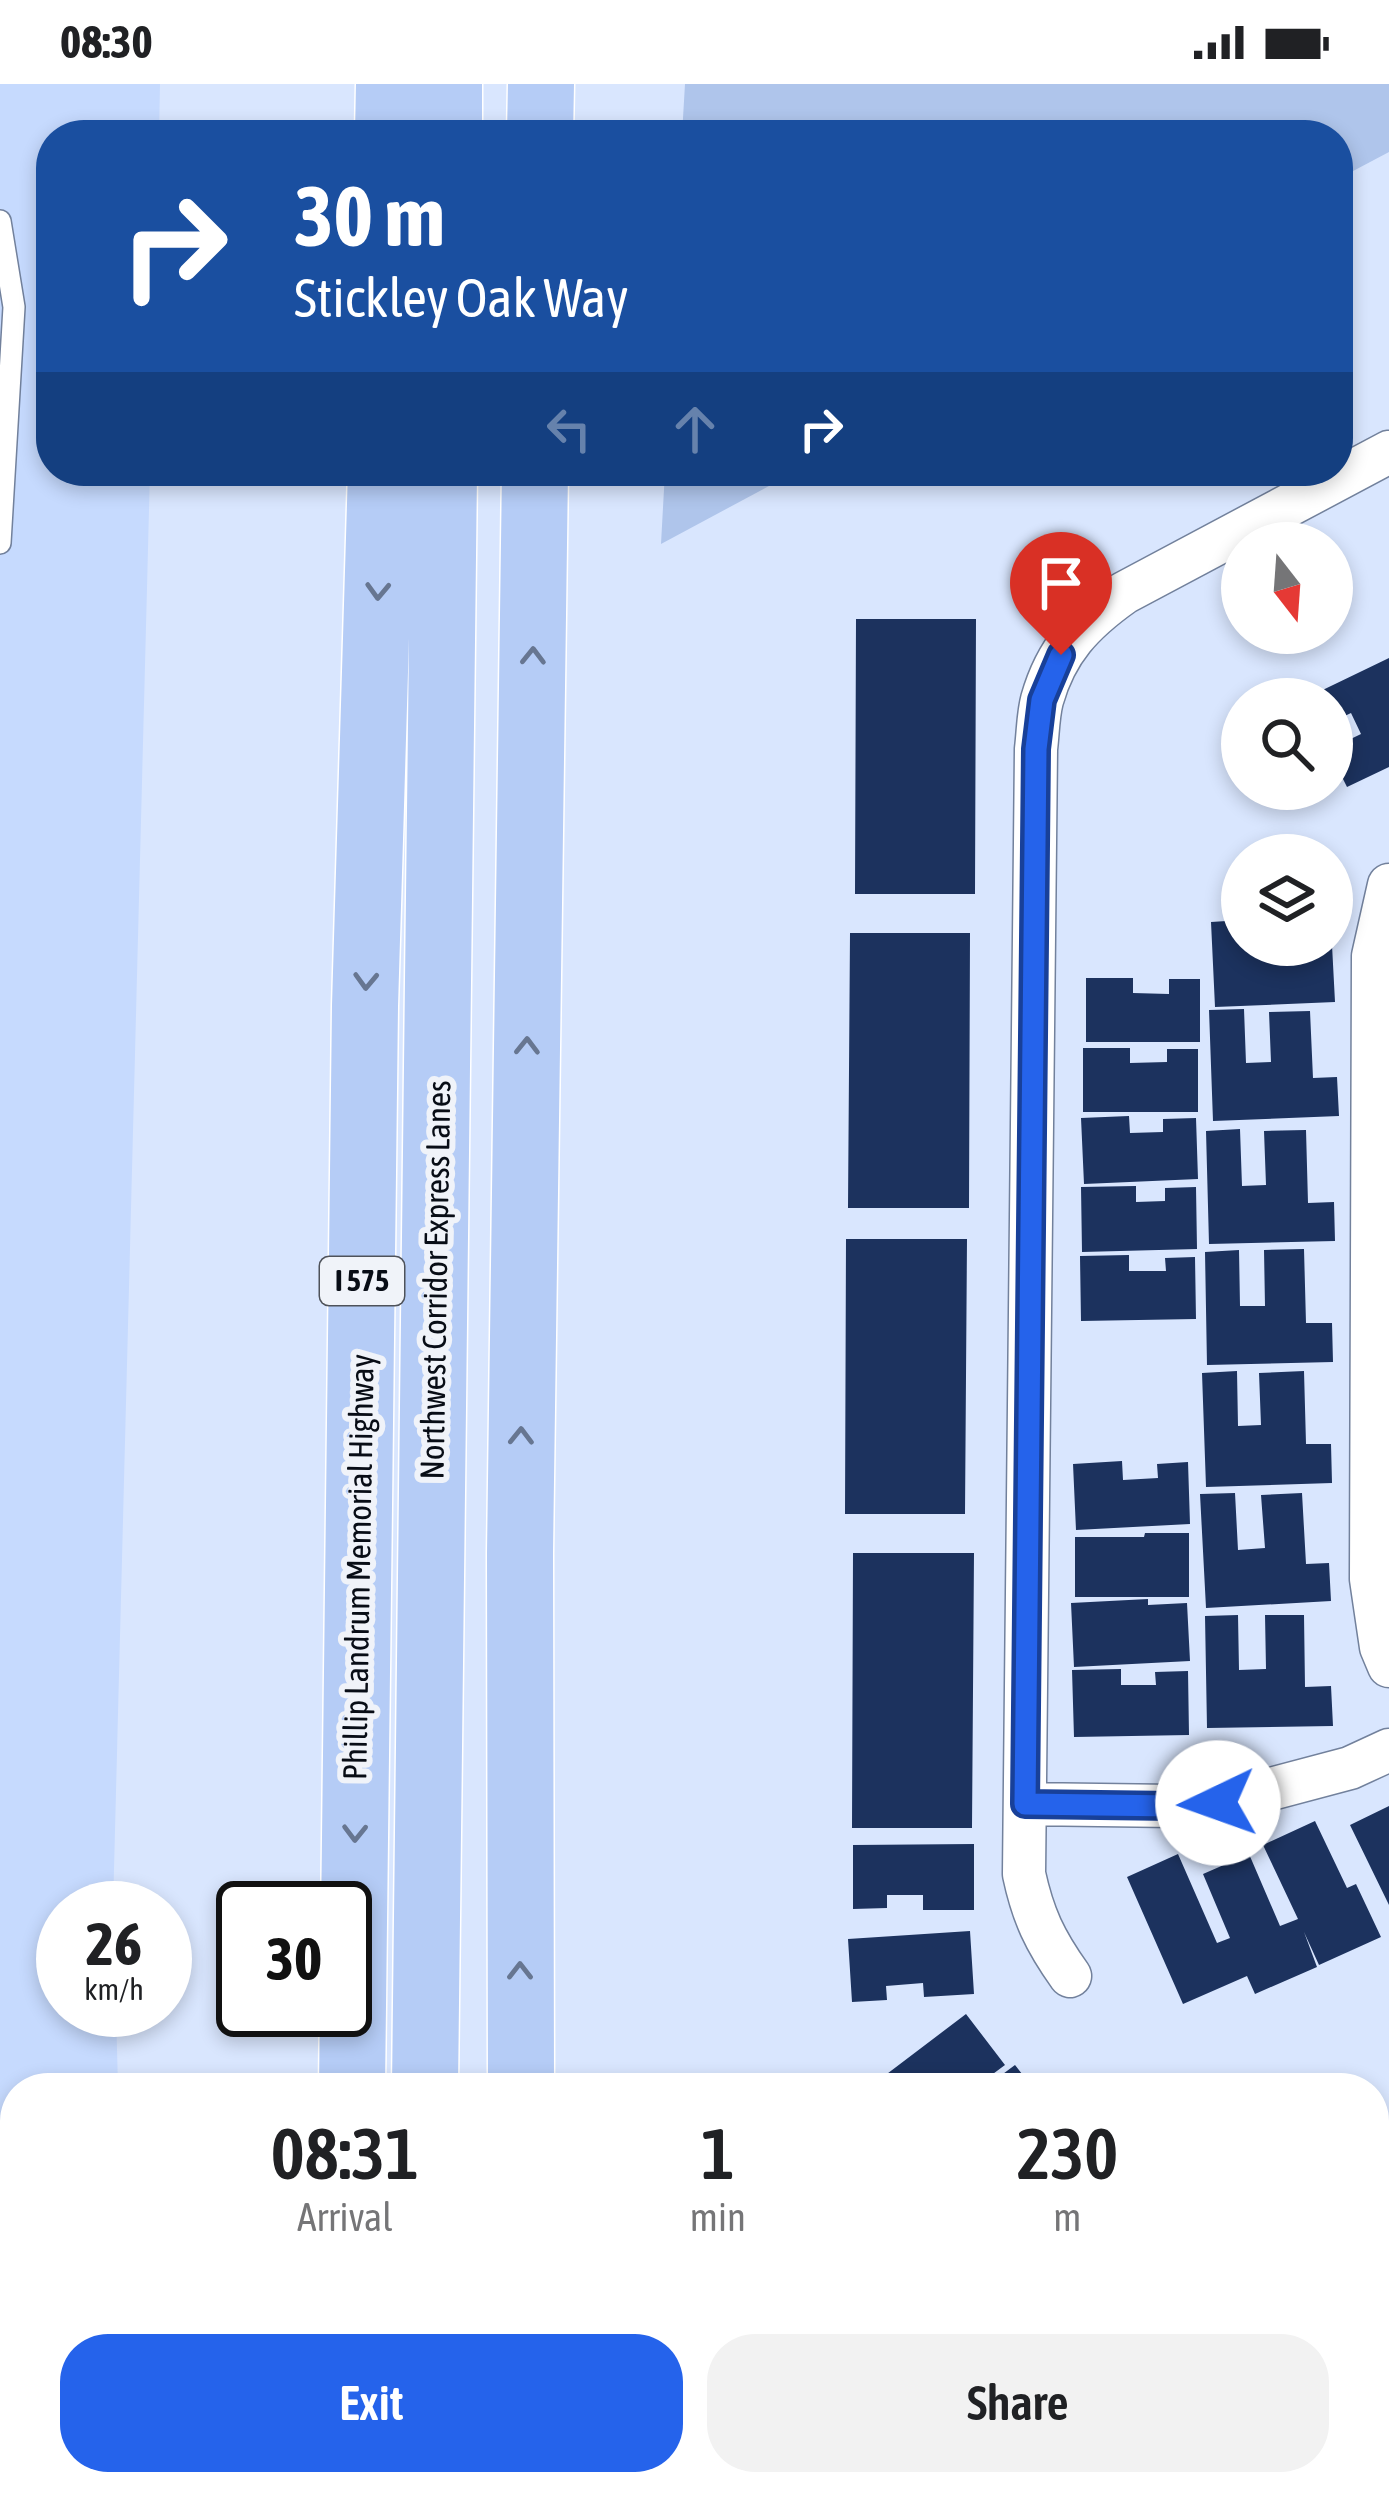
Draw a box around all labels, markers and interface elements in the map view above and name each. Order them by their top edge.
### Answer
text: 08:30 [60,16,153,68]
icon: right [96,168,252,324]
text: 30 m [294,168,445,264]
text: Stickley Oak Way [294,267,628,328]
icon: left [536,396,602,462]
icon: ahead [662,396,728,462]
icon: right [788,396,854,462]
north arrow [1221,522,1353,654]
map controls [1221,522,1353,966]
pin [1010,532,1112,655]
icon: arrive [1028,550,1094,616]
one-way arrow [365,582,391,601]
one-way arrow [519,646,545,665]
button: search [1221,678,1353,810]
button: layers [1221,834,1353,966]
one-way arrow [353,972,379,991]
one-way arrow [514,1036,540,1054]
street label: Northwest Corridor Express Lanes [413,1080,457,1480]
road number: I 575 [320,1257,404,1305]
street label: Phillip Landrum Memorial Highway [335,1354,381,1780]
one-way arrow [508,1426,534,1445]
position arrow [1155,1740,1281,1866]
one-way arrow [343,1824,369,1843]
speed limit sign: 30 [216,1881,372,2037]
text: 26 [86,1909,142,1978]
one-way arrow [507,1961,533,1979]
text: km/h [84,1972,144,2006]
text: 08:31 [271,2112,419,2194]
text: 1 [701,2112,735,2194]
text: 230 [1017,2112,1118,2194]
text: Arrival [297,2195,393,2239]
text: min [690,2195,746,2239]
text: m [1053,2195,1081,2239]
button: Exit [60,2334,683,2472]
button: Share [707,2334,1329,2472]

